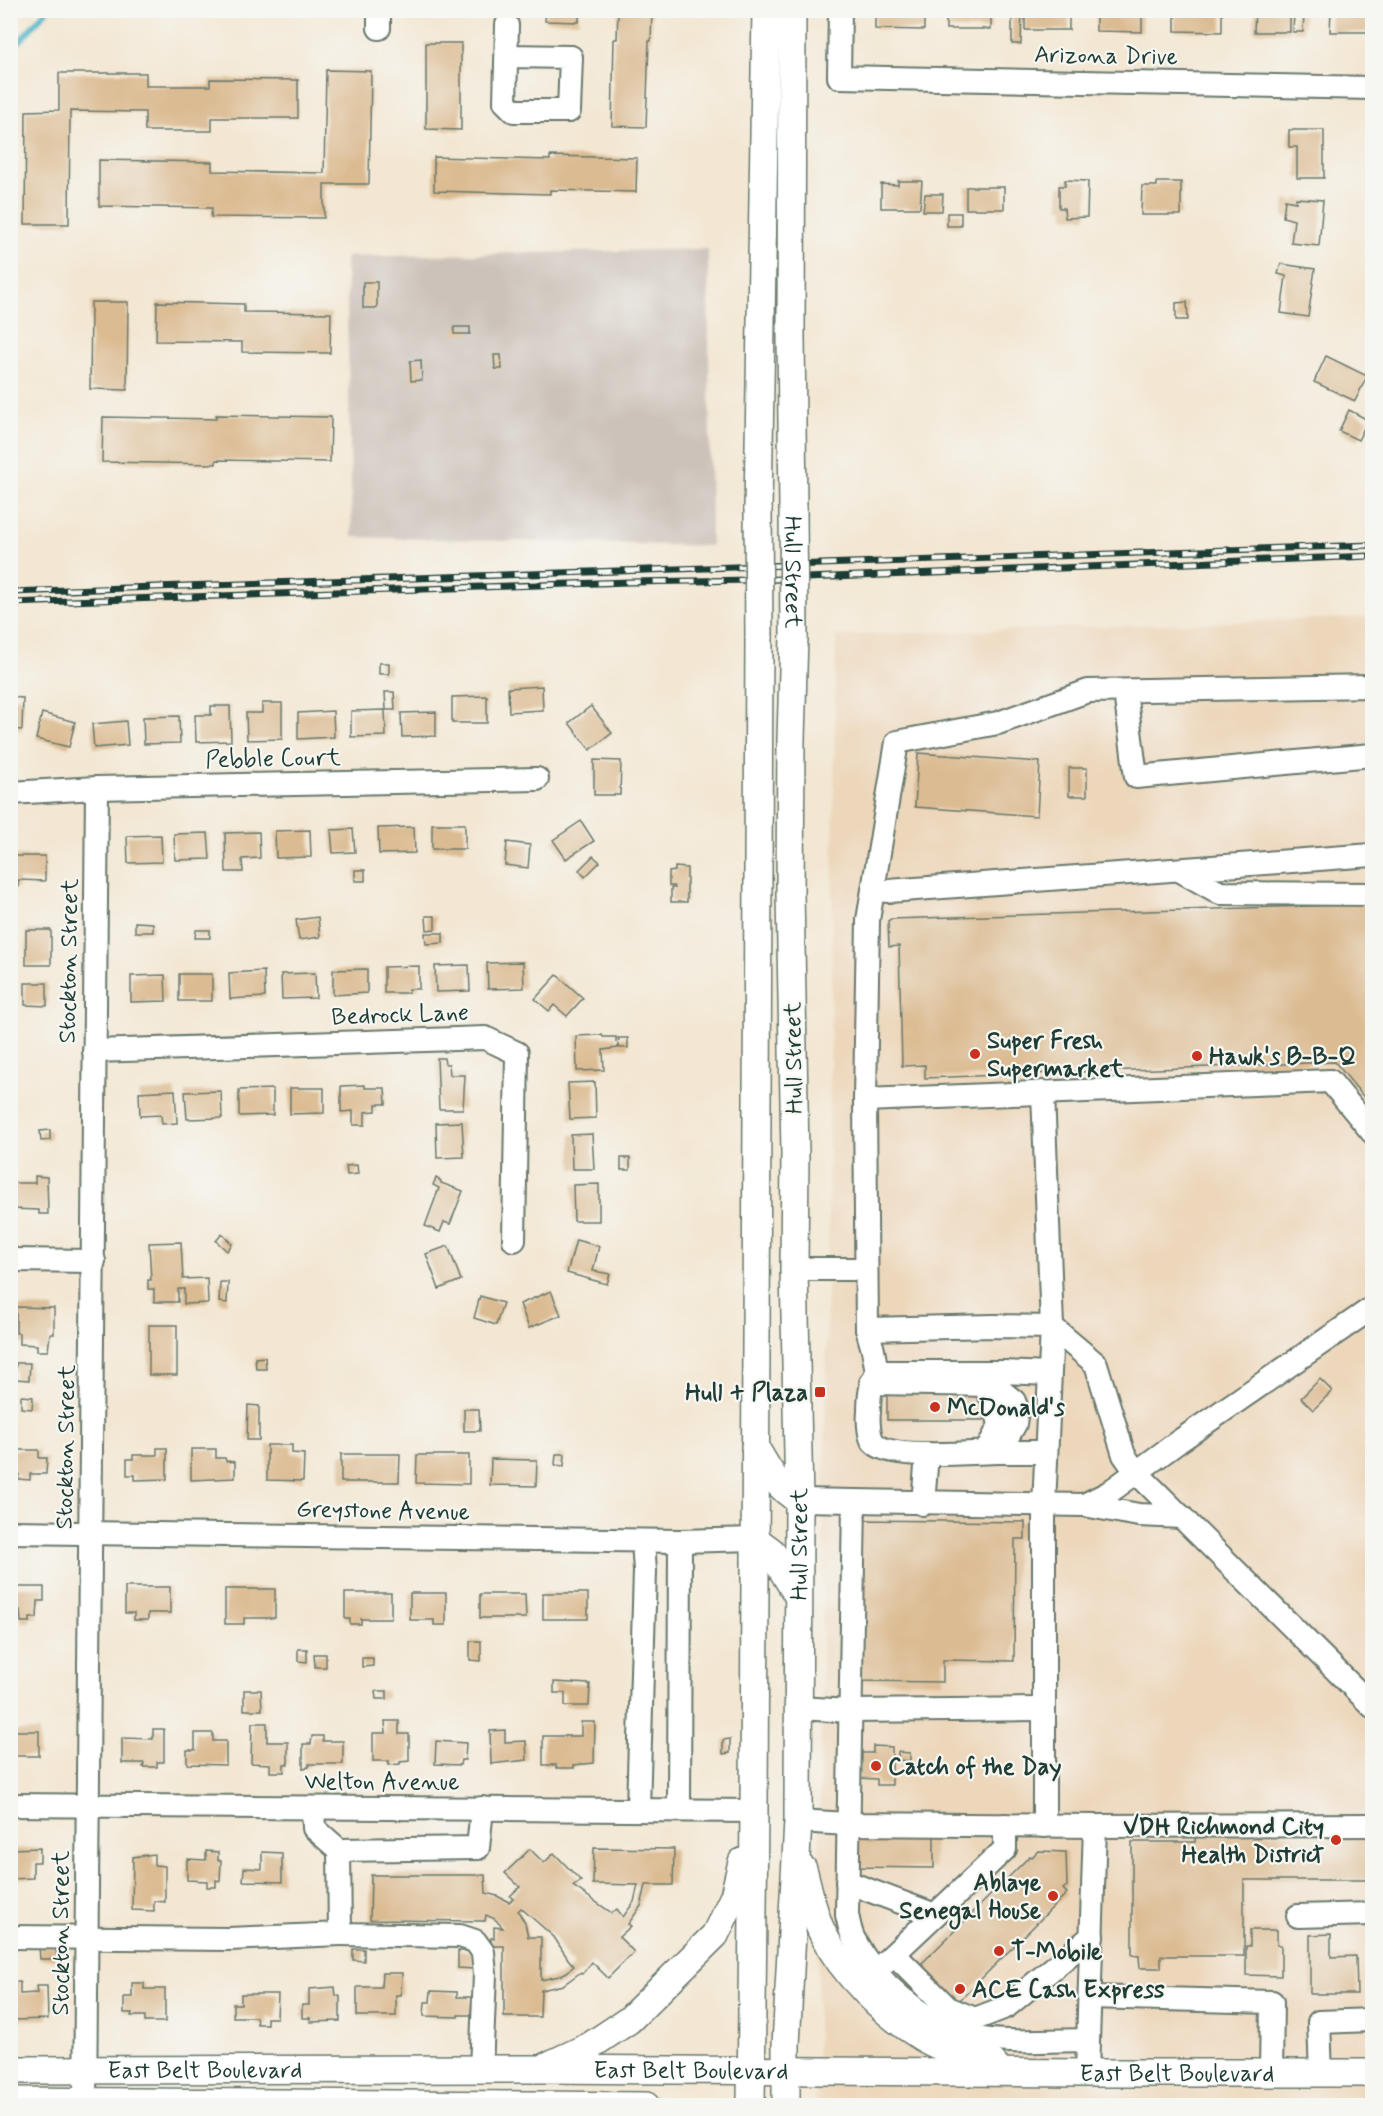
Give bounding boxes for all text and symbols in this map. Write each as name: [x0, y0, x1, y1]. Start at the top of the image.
street label: Arizona Drive: [1034, 40, 1178, 73]
street label: Hull Street: [776, 516, 808, 628]
street label: Pebble Court: [205, 743, 341, 776]
street label: Stockton Street: [53, 878, 86, 1044]
street label: Bedrock Lane: [331, 998, 469, 1033]
street label: Hull Street: [778, 1002, 811, 1114]
place label: Super Fresh Supermarket: [987, 1026, 1125, 1085]
place label: Hawk's B-B-Q: [1209, 1042, 1356, 1073]
marker: Super Fresh Supermarket: [968, 1047, 982, 1061]
marker: Hawk's B-B-Q: [1190, 1049, 1204, 1063]
street label: Stockton Street: [50, 1364, 83, 1530]
place label: Hull + Plaza: [685, 1378, 808, 1409]
marker: Hull + Plaza: [813, 1385, 827, 1399]
place label: McDonald's: [947, 1393, 1065, 1424]
marker: McDonald's: [928, 1400, 942, 1414]
street label: Hull Street: [785, 1488, 816, 1601]
street label: Greystone Avenue: [296, 1494, 470, 1529]
place label: Catch of the Day: [888, 1752, 1062, 1783]
marker: Catch of the Day: [869, 1759, 883, 1773]
street label: Welton Avenue: [305, 1767, 459, 1798]
place label: VDH Richmond City Health District: [1123, 1812, 1324, 1871]
marker: VDH Richmond City Health District: [1329, 1833, 1343, 1847]
street label: Stockton Street: [46, 1851, 77, 2015]
place label: Ablaye Senegal House: [899, 1868, 1042, 1930]
marker: Ablaye Senegal House: [1046, 1889, 1060, 1903]
place label: T-Mobile: [1011, 1937, 1103, 1968]
marker: T-Mobile: [992, 1944, 1006, 1958]
place label: ACE Cash Express: [972, 1975, 1165, 2006]
marker: ACE Cash Express: [953, 1982, 967, 1996]
street label: East Belt Boulevard: [108, 2055, 302, 2087]
street label: East Belt Boulevard: [593, 2055, 789, 2088]
street label: East Belt Boulevard: [1079, 2059, 1274, 2090]

